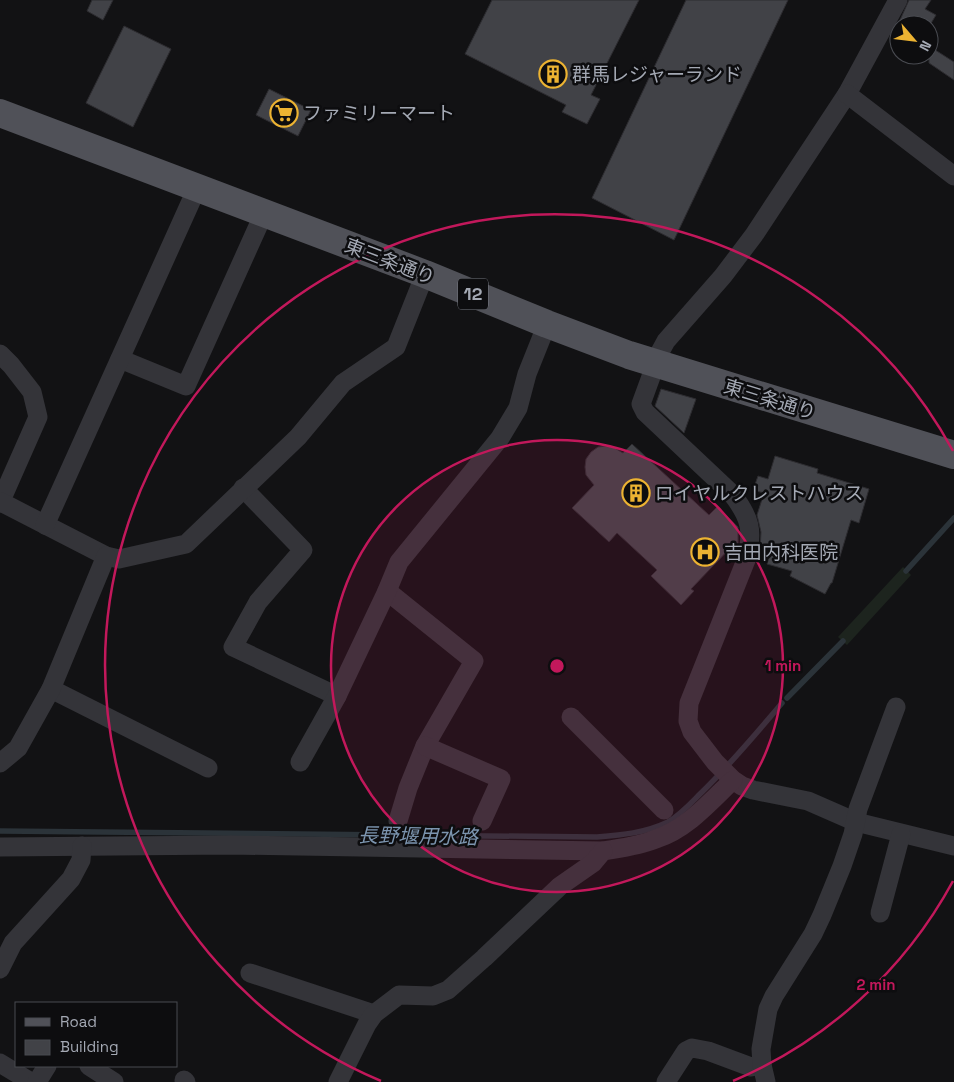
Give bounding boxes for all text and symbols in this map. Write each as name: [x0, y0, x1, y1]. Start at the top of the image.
north arrow: [889, 15, 939, 65]
text: N: [915, 38, 936, 54]
building icon: 群馬レジャーランド: [538, 59, 568, 89]
place label: 群馬レジャーランド: [572, 62, 742, 87]
supermarket icon: ファミリーマート: [269, 98, 299, 128]
place label: ファミリーマート: [303, 101, 455, 126]
street label: 東三条通り: [341, 233, 439, 290]
road number: 12: [458, 278, 488, 310]
street label: 東三条通り: [721, 374, 819, 425]
building icon: ロイヤルクレストハウス: [621, 478, 651, 508]
place label: ロイヤルクレストハウス: [655, 481, 863, 506]
hospital icon: 吉田内科医院: [690, 537, 720, 567]
place label: 吉田内科医院: [724, 540, 838, 565]
text: 1 min: [765, 656, 801, 675]
centre of rings: [548, 657, 566, 675]
water label: 長野堰用水路: [358, 822, 480, 850]
text: 2 min: [857, 975, 895, 994]
legend: [15, 1002, 178, 1067]
text: Road: [60, 1012, 97, 1031]
text: Building: [60, 1037, 119, 1056]

